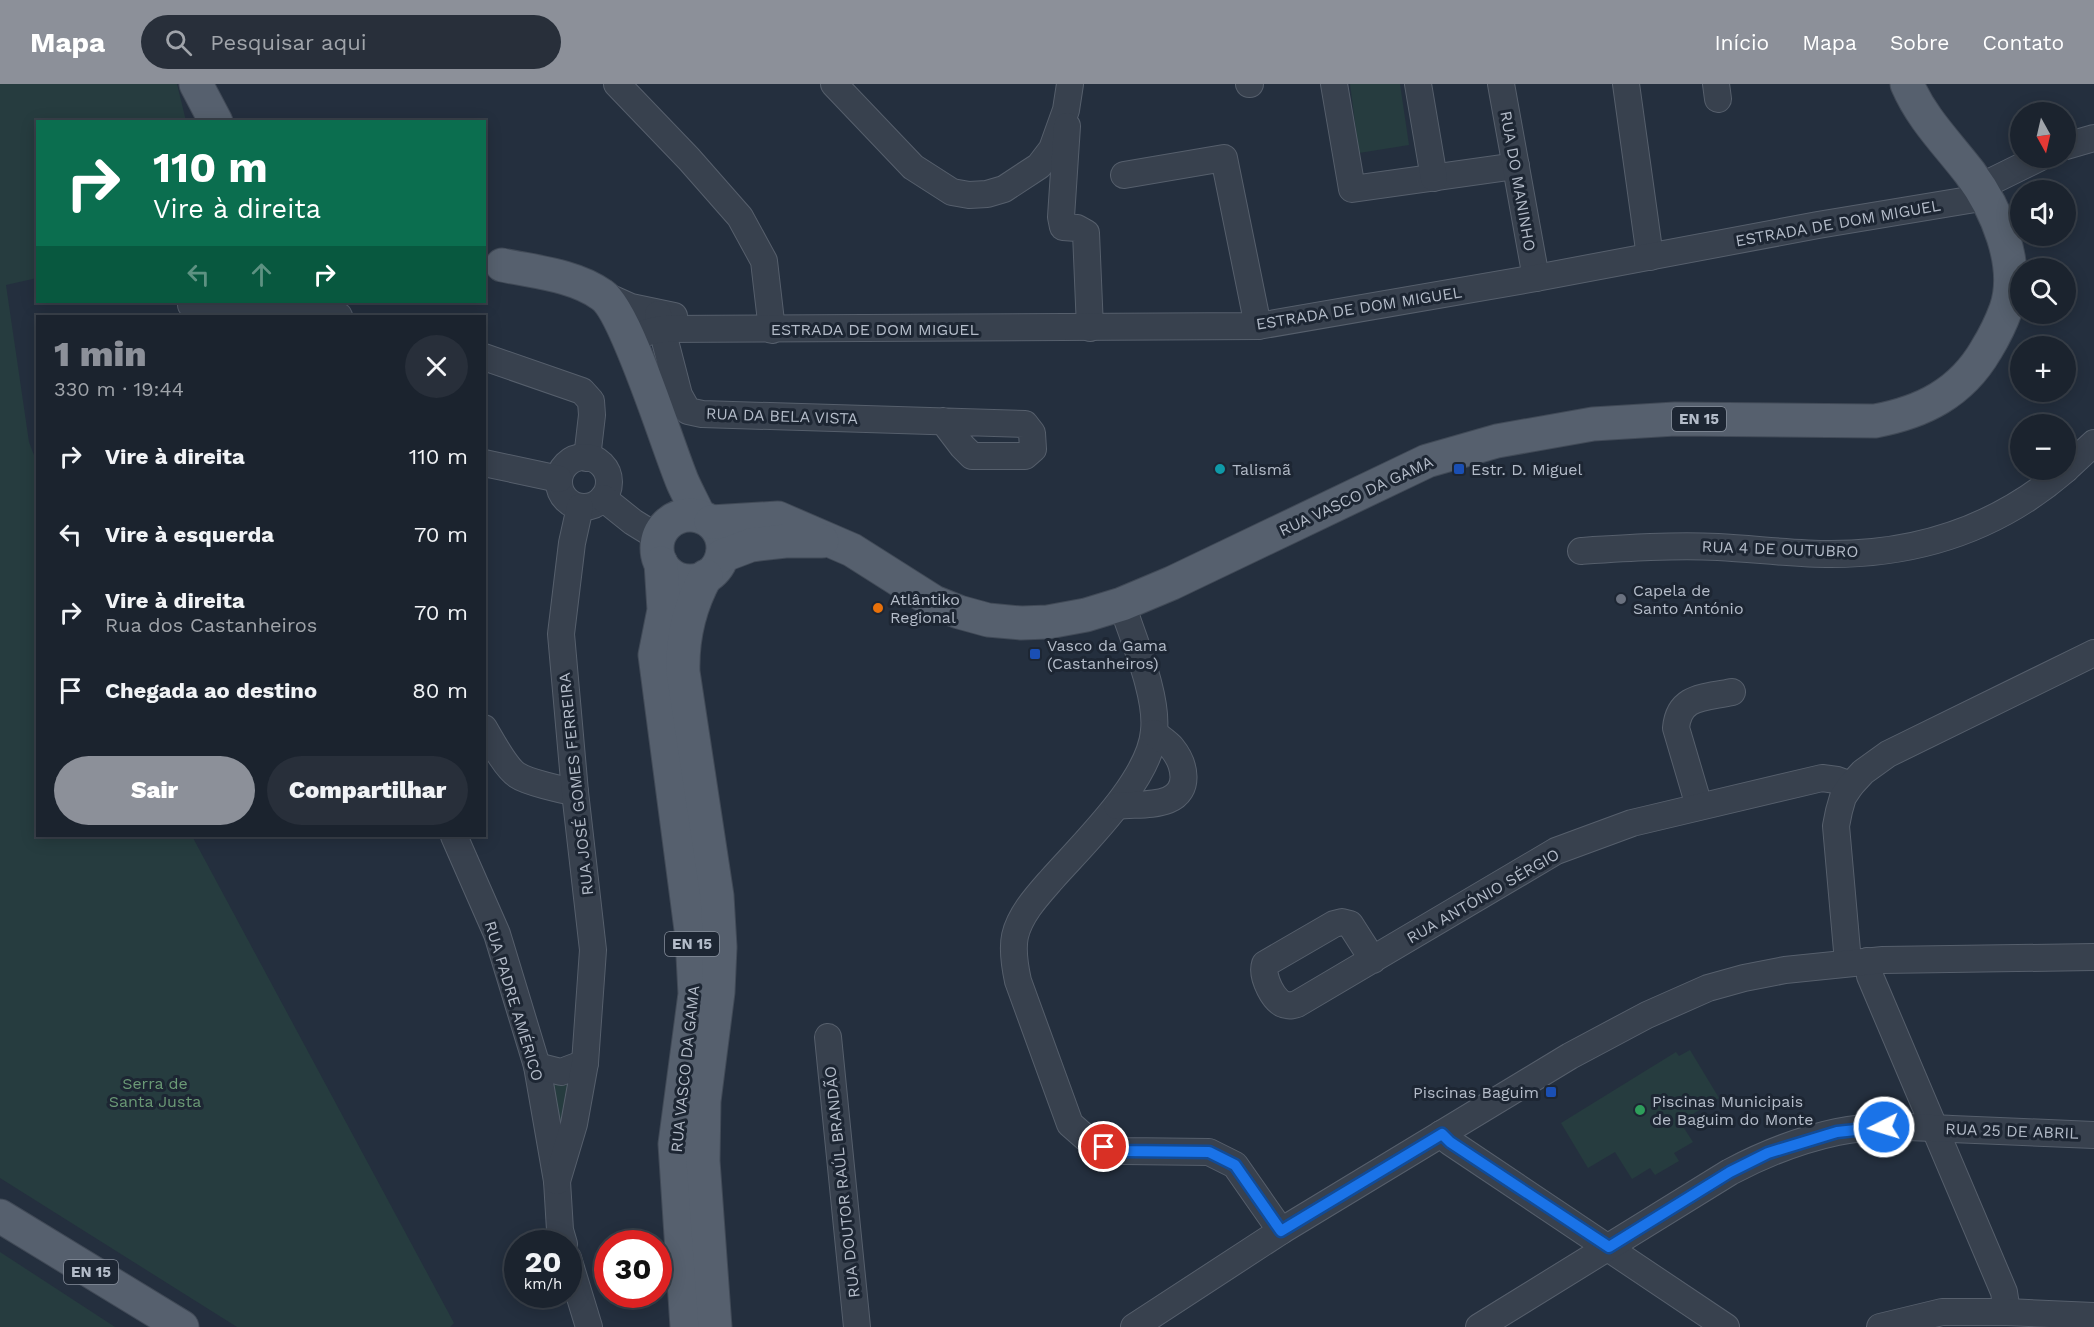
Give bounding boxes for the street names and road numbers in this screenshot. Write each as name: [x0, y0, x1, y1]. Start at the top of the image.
street label: RUA DO MANINHO: [1496, 109, 1540, 253]
street label: ESTRADA DE DOM MIGUEL: [1734, 195, 1943, 250]
street label: ESTRADA DE DOM MIGUEL: [1255, 282, 1464, 334]
street label: ESTRADA DE DOM MIGUEL: [771, 320, 980, 339]
street label: RUA DA BELA VISTA: [706, 404, 859, 428]
road number: EN 15: [1672, 407, 1726, 431]
street label: RUA VASCO DA GAMA: [1276, 452, 1436, 540]
street label: RUA 4 DE OUTUBRO: [1701, 537, 1859, 561]
street label: RUA JOSÉ GOMES FERREIRA: [555, 671, 597, 896]
street label: RUA ANTÓNIO SÉRGIO: [1403, 844, 1563, 948]
street label: RUA PADRE AMÉRICO: [481, 919, 547, 1083]
road number: EN 15: [665, 932, 719, 956]
street label: RUA VASCO DA GAMA: [667, 984, 703, 1153]
street label: RUA DOUTOR RAÚL BRANDÃO: [820, 1065, 864, 1299]
street label: RUA 25 DE ABRIL: [1945, 1119, 2080, 1143]
road number: EN 15: [64, 1260, 118, 1284]

